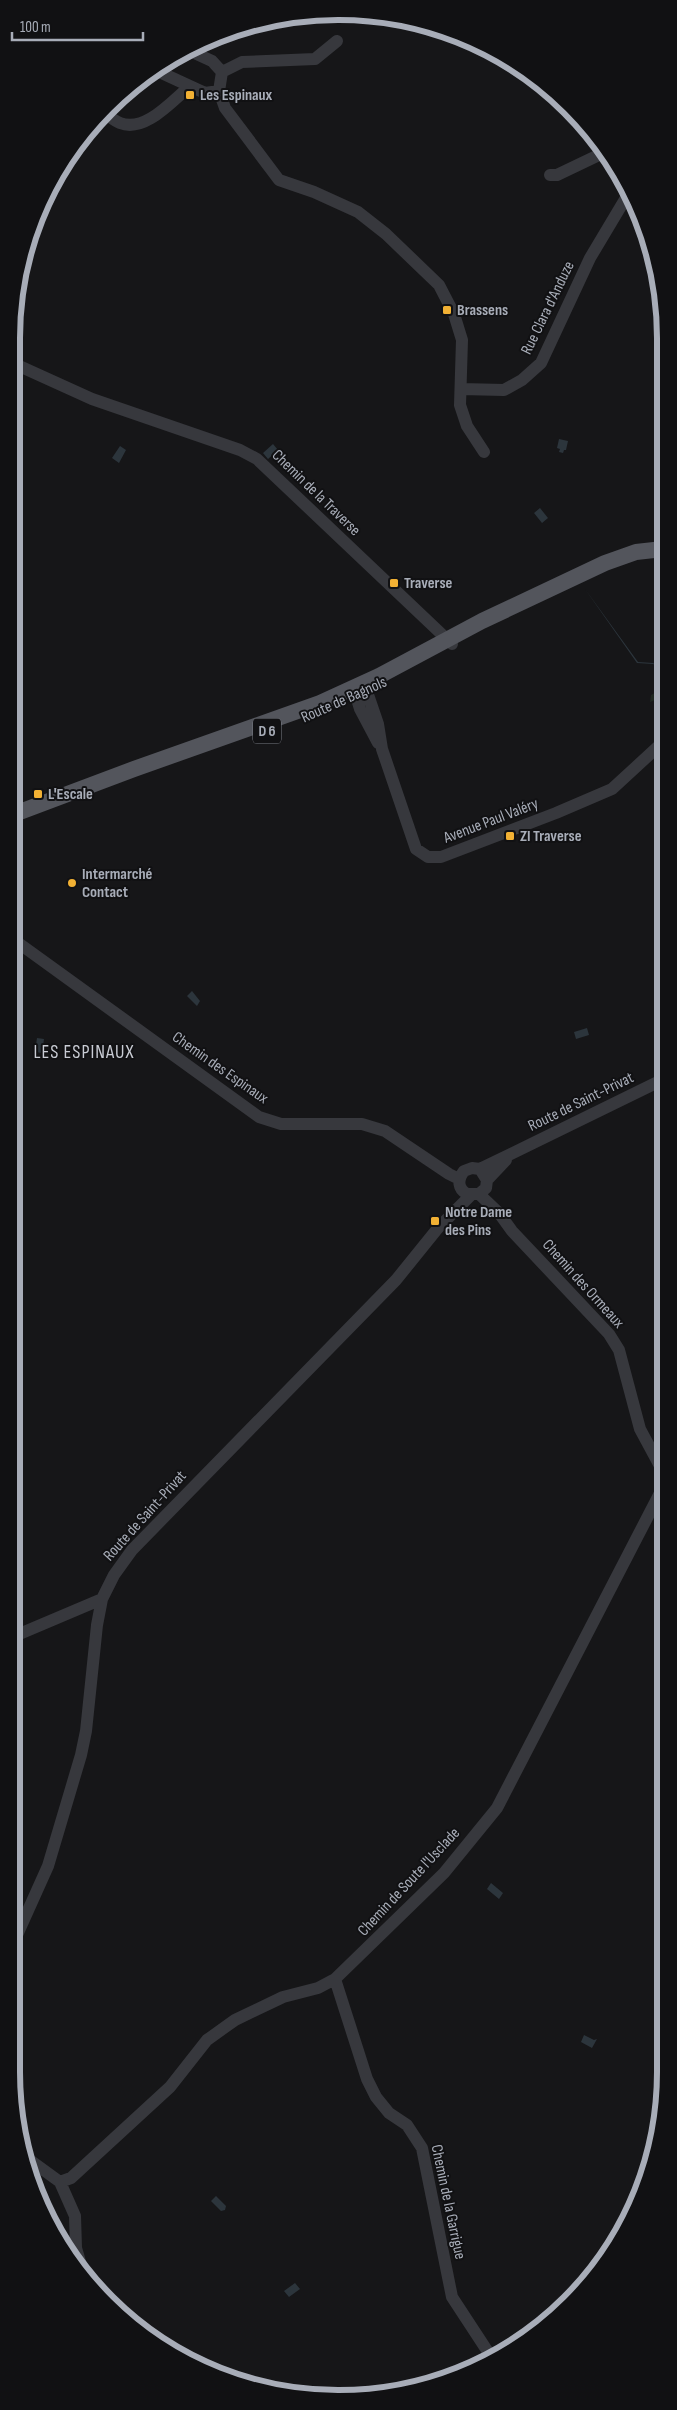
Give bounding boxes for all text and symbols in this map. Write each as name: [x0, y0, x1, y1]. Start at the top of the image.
scale bar: [12, 10, 144, 42]
text: 100 m: [20, 18, 51, 37]
place label: Les Espinaux: [200, 86, 273, 105]
marker: Les Espinaux: [184, 89, 196, 101]
street label: Rue Clara d'Anduze: [517, 258, 579, 358]
place label: Brassens: [457, 301, 508, 320]
marker: Brassens: [441, 304, 453, 316]
street label: Chemin de la Traverse: [268, 446, 364, 540]
place label: Traverse: [404, 574, 453, 593]
marker: Traverse: [388, 577, 400, 589]
street label: Route de Bagnols: [298, 673, 390, 727]
road number: D 6: [253, 718, 281, 744]
place label: L'Escale: [48, 785, 93, 804]
marker: L'Escale: [32, 788, 44, 800]
street label: Avenue Paul Valéry: [440, 794, 541, 848]
place label: ZI Traverse: [520, 827, 582, 846]
marker: ZI Traverse: [504, 830, 516, 842]
place label: Intermarché Contact: [82, 865, 153, 902]
marker: Intermarché Contact: [66, 877, 78, 889]
street label: Chemin des Espinaux: [168, 1028, 272, 1108]
district label: LES ESPINAUX: [34, 1041, 134, 1064]
street label: Route de Saint-Privat: [525, 1068, 637, 1136]
place label: Notre Dame des Pins: [445, 1203, 512, 1240]
marker: Notre Dame des Pins: [429, 1215, 441, 1227]
street label: Chemin des Ormeaux: [538, 1236, 628, 1332]
street label: Route de Saint-Privat: [99, 1467, 191, 1565]
street label: Chemin de Soute l'Usclade: [354, 1824, 464, 1940]
street label: Chemin de la Garrigue: [427, 2143, 469, 2261]

